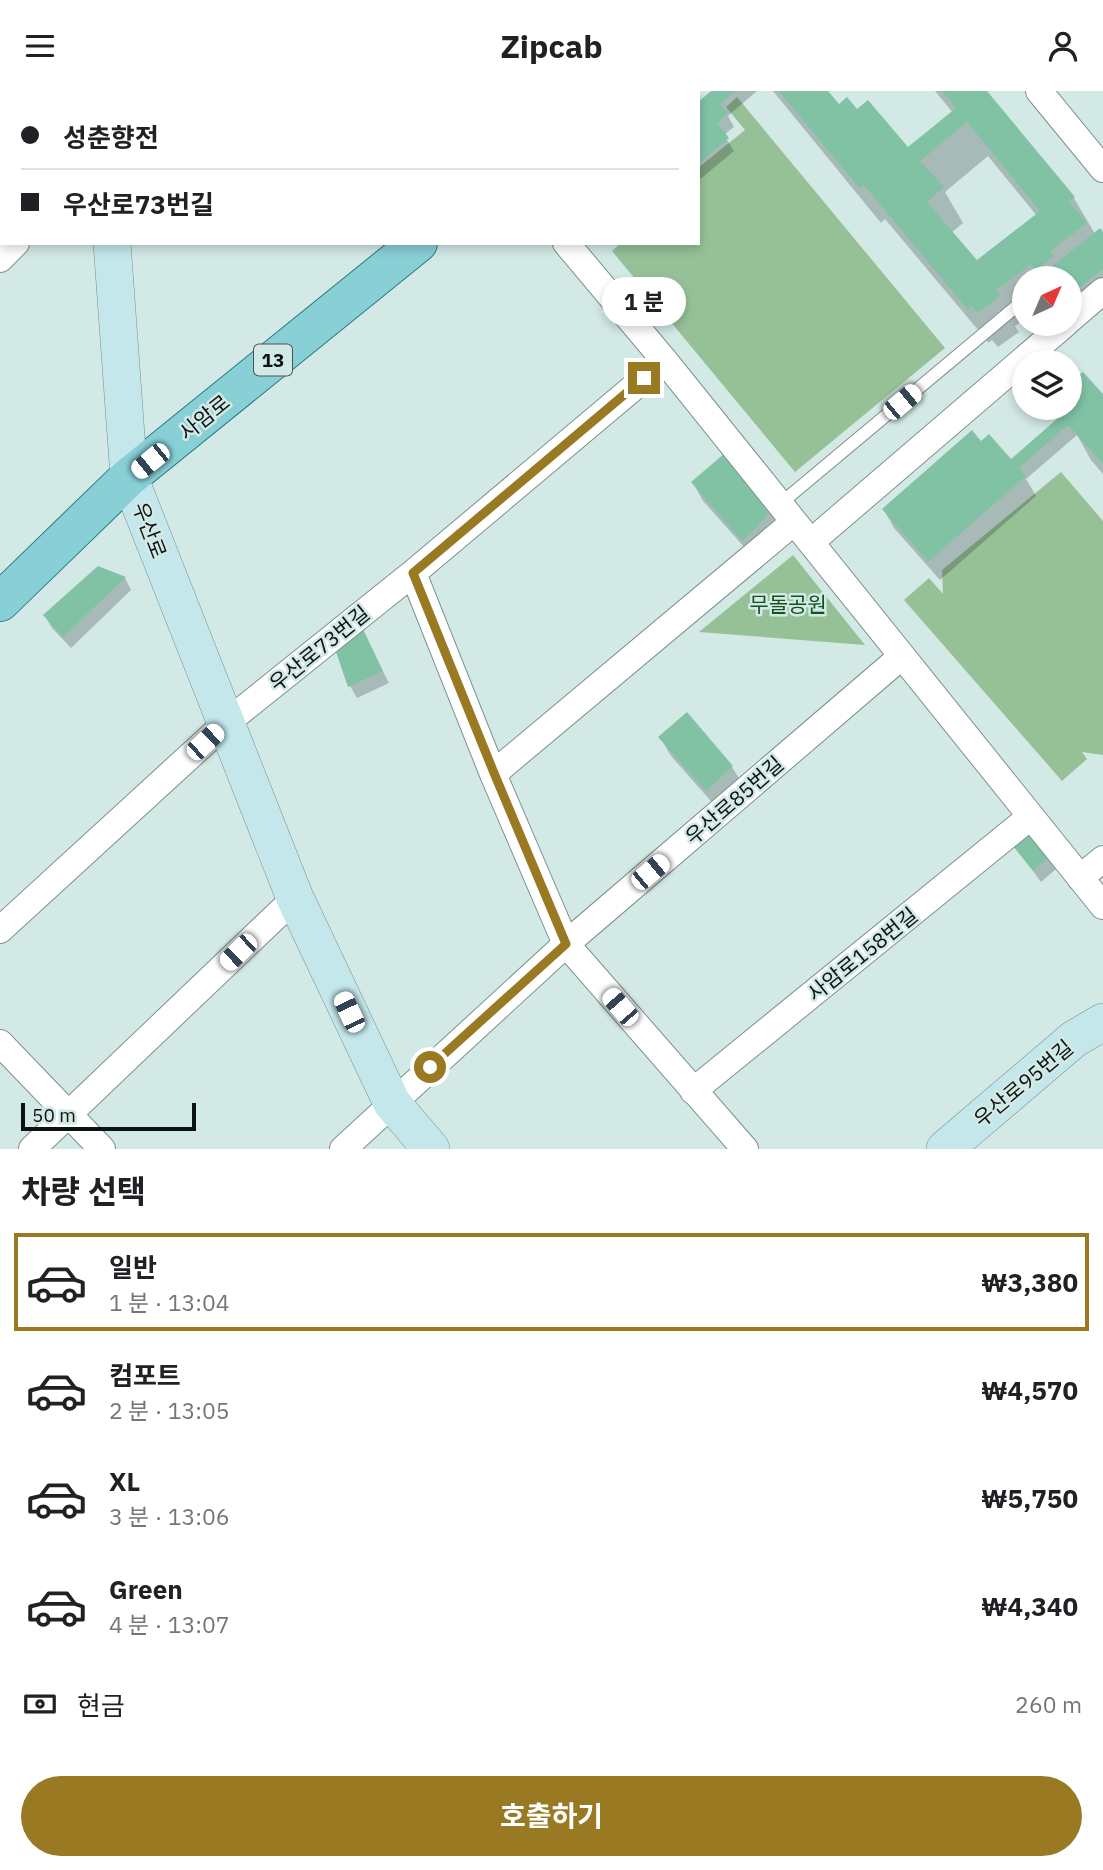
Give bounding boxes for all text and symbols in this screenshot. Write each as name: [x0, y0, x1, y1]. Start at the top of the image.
text: Zipcab: [500, 25, 603, 67]
icon: menu: [21, 27, 59, 65]
icon: person: [1044, 27, 1082, 65]
text: 성춘향전: [63, 120, 159, 154]
text: 우산로73번길: [63, 187, 214, 221]
north arrow: [1012, 266, 1082, 336]
map controls: [1012, 266, 1082, 420]
callout: 1 분: [602, 277, 686, 325]
text: 1 분: [624, 286, 664, 316]
road number: 13: [254, 345, 292, 375]
button: layers: [1012, 350, 1082, 420]
route end: [628, 362, 660, 394]
car: [880, 380, 925, 424]
street label: 사암로: [173, 388, 235, 446]
car: [128, 440, 173, 482]
street label: 우산로: [127, 498, 173, 562]
park label: 무돌공원: [749, 590, 827, 618]
street label: 우산로73번길: [263, 599, 375, 697]
car: [183, 720, 228, 764]
street label: 우산로85번길: [679, 749, 789, 851]
car: [628, 850, 673, 894]
street label: 사암로158번길: [801, 901, 923, 1007]
car: [216, 930, 261, 974]
car: [599, 984, 642, 1030]
car: [331, 989, 368, 1035]
street label: 우산로95번길: [967, 1033, 1079, 1133]
route start: [414, 1051, 446, 1083]
scale bar: [21, 1100, 196, 1132]
text: 50 m: [32, 1103, 76, 1127]
text: 차량 선택: [21, 1170, 146, 1212]
text: 일반: [109, 1250, 157, 1284]
icon: car: [25, 1251, 88, 1314]
text: ₩3,380: [981, 1265, 1078, 1299]
text: 1 분 · 13:04: [109, 1287, 230, 1317]
text: 컴포트: [109, 1358, 181, 1392]
icon: car: [25, 1359, 88, 1422]
text: ₩4,570: [981, 1373, 1078, 1407]
text: 2 분 · 13:05: [109, 1395, 230, 1425]
text: XL: [109, 1464, 140, 1498]
icon: car: [25, 1467, 88, 1530]
text: ₩5,750: [981, 1481, 1078, 1515]
text: 3 분 · 13:06: [109, 1501, 230, 1531]
text: Green: [109, 1572, 183, 1606]
icon: car: [25, 1575, 88, 1638]
text: ₩4,340: [981, 1589, 1078, 1623]
text: 4 분 · 13:07: [109, 1609, 230, 1639]
icon: cash: [21, 1685, 59, 1723]
text: 현금: [77, 1688, 125, 1722]
text: 260 m: [1015, 1689, 1082, 1719]
button: 호출하기: [21, 1776, 1082, 1856]

